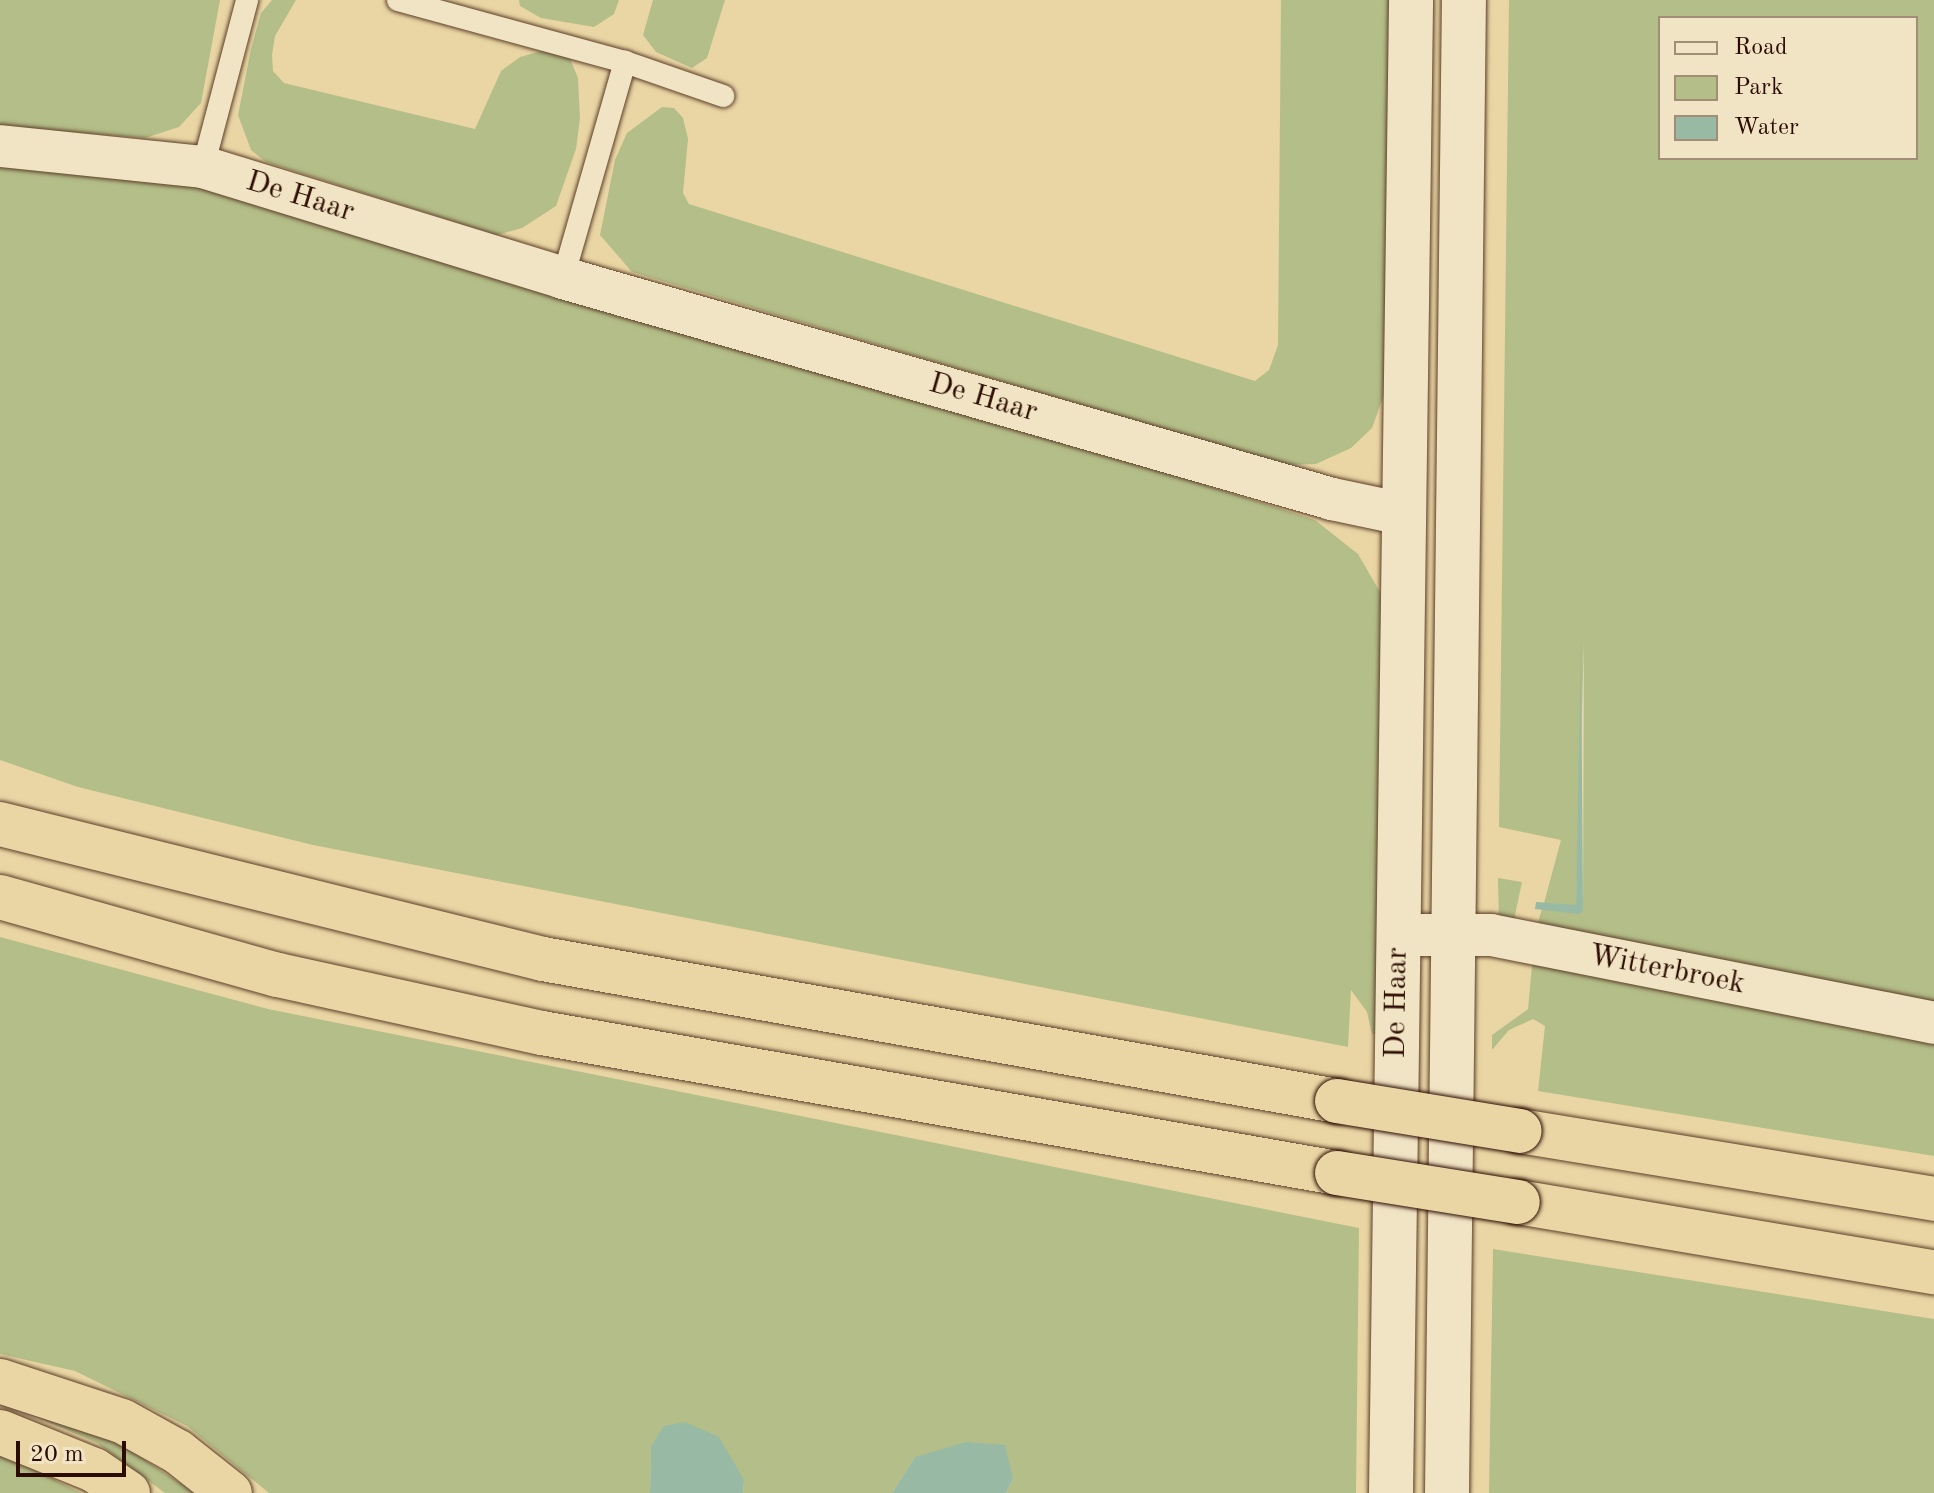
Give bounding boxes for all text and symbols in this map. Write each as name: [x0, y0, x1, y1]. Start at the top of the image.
legend: [1658, 16, 1918, 160]
text: Road: [1734, 36, 1787, 60]
text: Park: [1734, 76, 1783, 100]
text: Water: [1734, 116, 1799, 140]
street label: De Haar: [242, 164, 358, 230]
street label: De Haar: [925, 365, 1041, 431]
street label: Witterbroek: [1586, 937, 1748, 1003]
street label: De Haar: [1378, 947, 1416, 1059]
scale bar: [20, 1425, 130, 1475]
text: 20 m: [30, 1443, 84, 1467]

